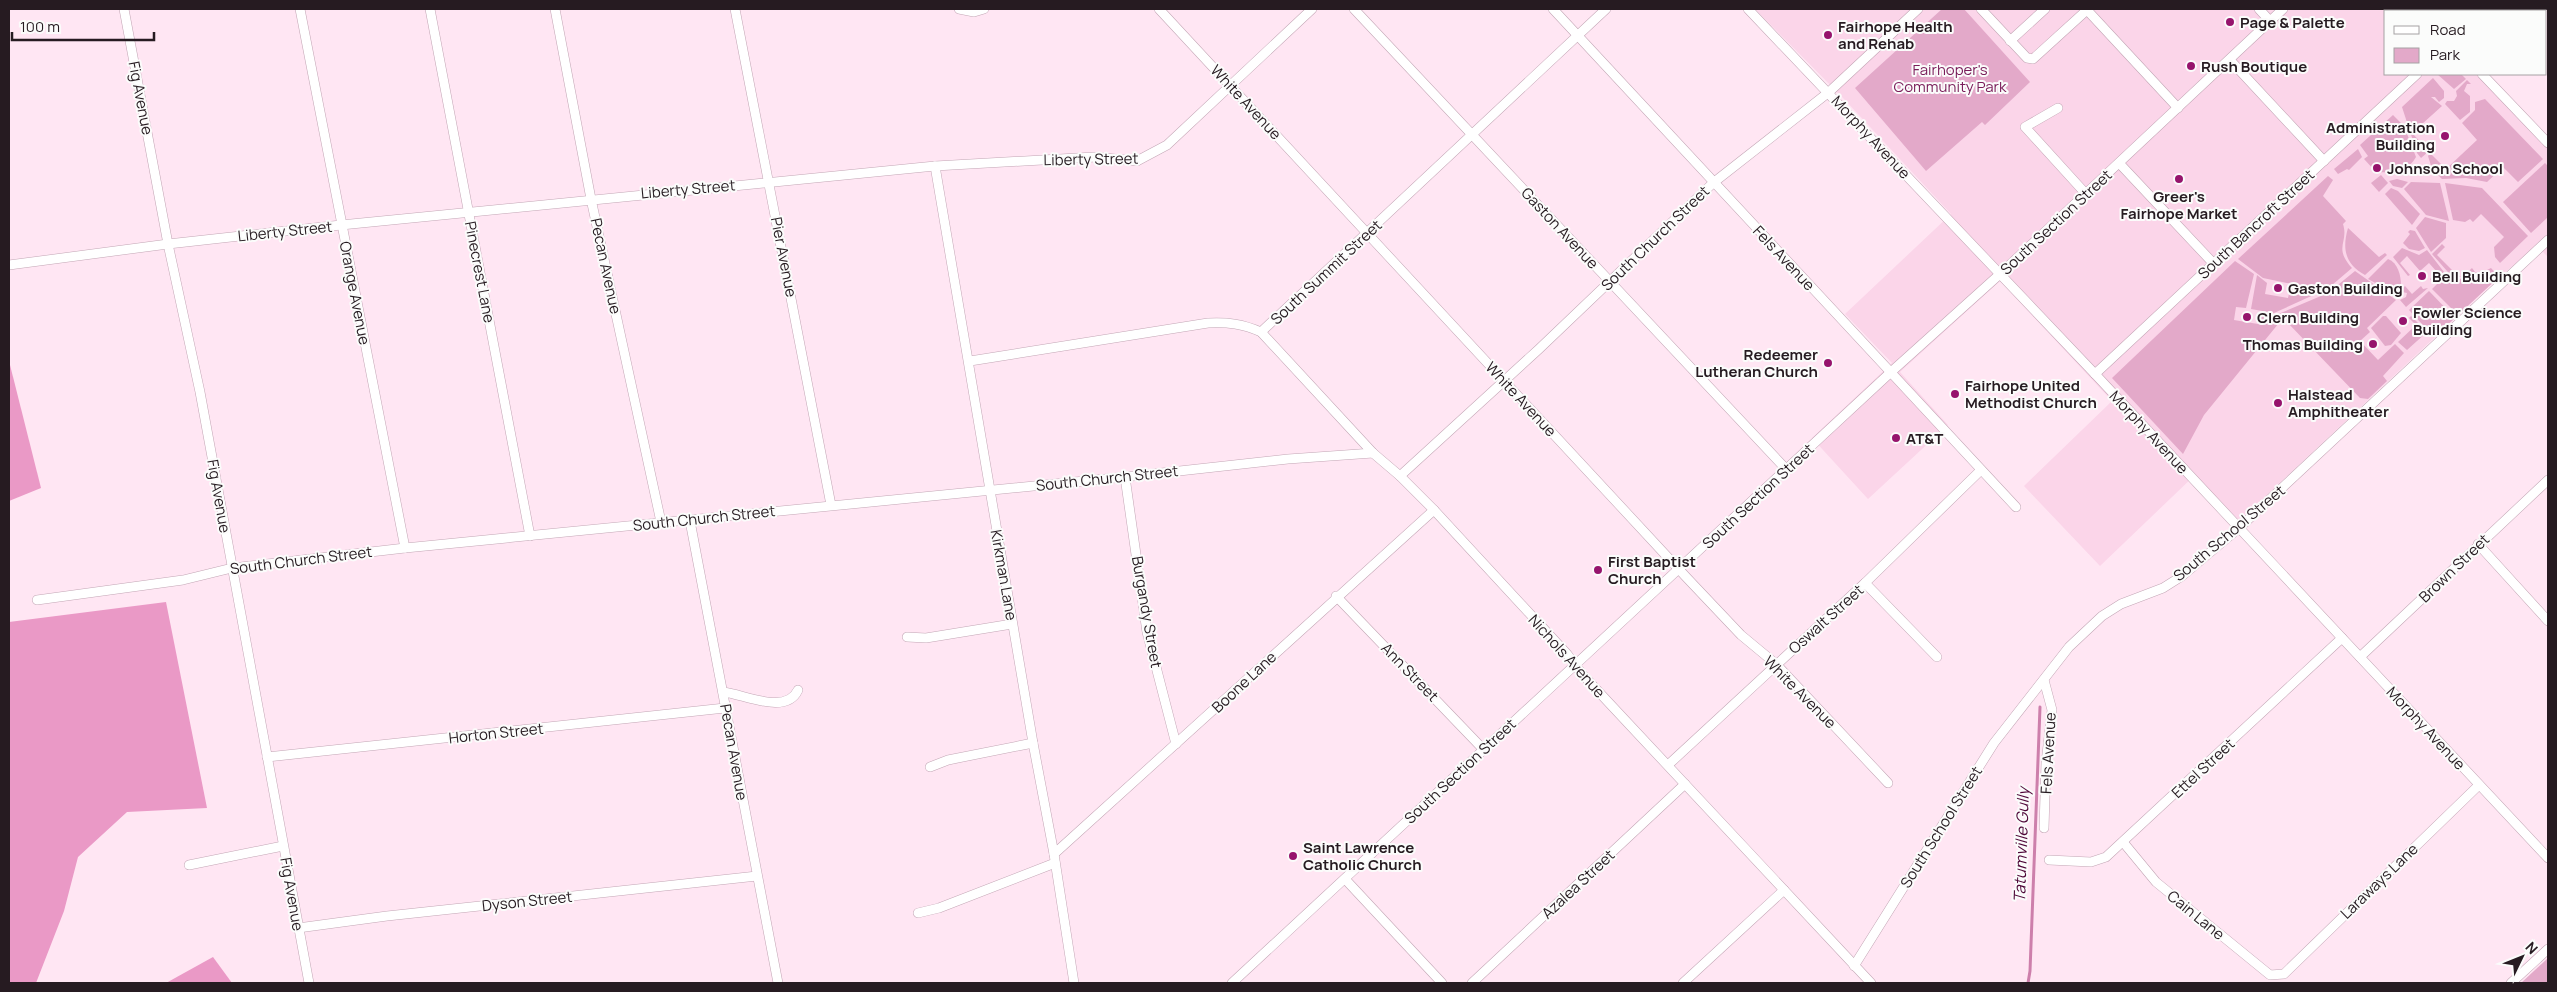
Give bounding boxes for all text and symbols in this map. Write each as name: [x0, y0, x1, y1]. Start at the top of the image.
scale bar: [12, 10, 155, 42]
legend: [2384, 10, 2547, 75]
place label: Page & Palette: [2240, 12, 2345, 33]
text: 100 m: [20, 16, 60, 37]
place label: Fairhope Health and Rehab: [1838, 16, 1953, 54]
marker: Page & Palette: [2224, 16, 2236, 28]
text: Road: [2430, 19, 2466, 40]
marker: Fairhope Health and Rehab: [1822, 29, 1834, 41]
text: Park: [2430, 44, 2460, 65]
place label: Rush Boutique: [2201, 56, 2307, 77]
park label: Fairhoper's Community Park: [1894, 59, 2007, 97]
street label: Fig Avenue: [124, 60, 158, 137]
street label: White Avenue: [1206, 60, 1286, 144]
marker: Rush Boutique: [2185, 60, 2197, 72]
street label: Morphy Avenue: [1827, 91, 1915, 183]
place label: Administration Building: [2326, 117, 2435, 155]
marker: Administration Building: [2439, 130, 2451, 142]
street label: Liberty Street: [1043, 148, 1139, 170]
place label: Johnson School: [2387, 158, 2503, 179]
marker: Johnson School: [2371, 162, 2383, 174]
street label: South Bancroft Street: [2193, 164, 2319, 284]
street label: South Section Street: [1996, 165, 2116, 279]
marker: Greer's Fairhope Market: [2173, 173, 2185, 185]
street label: Liberty Street: [640, 174, 736, 204]
street label: South Church Street: [1596, 181, 1714, 295]
street label: Gaston Avenue: [1517, 183, 1604, 274]
place label: Greer's Fairhope Market: [2120, 186, 2238, 224]
street label: Pier Avenue: [766, 215, 802, 299]
street label: South Summit Street: [1266, 215, 1386, 329]
street label: Liberty Street: [237, 216, 333, 246]
street label: Pecan Avenue: [586, 216, 626, 316]
street label: Pinecrest Lane: [460, 219, 500, 325]
street label: Fels Avenue: [1748, 221, 1820, 295]
street label: Orange Avenue: [335, 239, 375, 347]
place label: Bell Building: [2432, 266, 2521, 287]
marker: Bell Building: [2416, 270, 2428, 282]
place label: Gaston Building: [2288, 278, 2403, 299]
marker: Gaston Building: [2272, 282, 2284, 294]
place label: Fowler Science Building: [2413, 302, 2522, 340]
place label: Clern Building: [2257, 307, 2359, 328]
marker: Clern Building: [2241, 311, 2253, 323]
marker: Fowler Science Building: [2397, 315, 2409, 327]
place label: Thomas Building: [2243, 334, 2363, 355]
marker: Thomas Building: [2367, 338, 2379, 350]
place label: Redeemer Lutheran Church: [1695, 344, 1818, 382]
street label: White Avenue: [1481, 357, 1561, 441]
marker: Redeemer Lutheran Church: [1822, 357, 1834, 369]
place label: Fairhope United Methodist Church: [1965, 375, 2097, 413]
place label: Halstead Amphitheater: [2288, 384, 2389, 422]
street label: Morphy Avenue: [2105, 386, 2193, 478]
marker: Fairhope United Methodist Church: [1949, 388, 1961, 400]
marker: Halstead Amphitheater: [2272, 397, 2284, 409]
place label: AT&T: [1906, 428, 1943, 449]
marker: AT&T: [1890, 432, 1902, 444]
street label: South Section Street: [1698, 439, 1818, 553]
street label: Fig Avenue: [202, 458, 236, 535]
street label: South Church Street: [1035, 460, 1179, 496]
street label: South School Street: [2169, 480, 2289, 586]
street label: South Church Street: [632, 500, 776, 536]
street label: Kirkman Lane: [986, 528, 1022, 622]
street label: Brown Street: [2414, 529, 2494, 607]
street label: South Church Street: [229, 541, 373, 579]
place label: First Baptist Church: [1608, 551, 1696, 589]
street label: Burgandy Street: [1127, 554, 1167, 670]
marker: First Baptist Church: [1592, 564, 1604, 576]
street label: Oswalt Street: [1784, 580, 1868, 658]
street label: Nichols Avenue: [1524, 610, 1610, 702]
street label: Ann Street: [1377, 638, 1443, 706]
street label: Boone Lane: [1207, 646, 1281, 717]
street label: White Avenue: [1759, 651, 1841, 733]
street label: Morphy Avenue: [2382, 682, 2470, 774]
street label: Pecan Avenue: [715, 702, 753, 802]
street label: Fels Avenue: [2035, 711, 2061, 794]
street label: South Section Street: [1400, 714, 1520, 828]
street label: Horton Street: [448, 718, 544, 748]
street label: Ettel Street: [2167, 733, 2239, 803]
street label: South School Street: [1895, 762, 1987, 892]
water label: Tatumville Gully: [2008, 784, 2034, 903]
place label: Saint Lawrence Catholic Church: [1303, 837, 1422, 875]
street label: Laraways Lane: [2336, 838, 2423, 923]
street label: Azalea Street: [1537, 845, 1619, 923]
marker: Saint Lawrence Catholic Church: [1287, 850, 1299, 862]
street label: Fig Avenue: [275, 856, 309, 933]
street label: Cain Lane: [2163, 885, 2229, 945]
street label: Dyson Street: [481, 886, 573, 916]
north arrow: [2497, 932, 2547, 982]
text: N: [2521, 938, 2542, 958]

